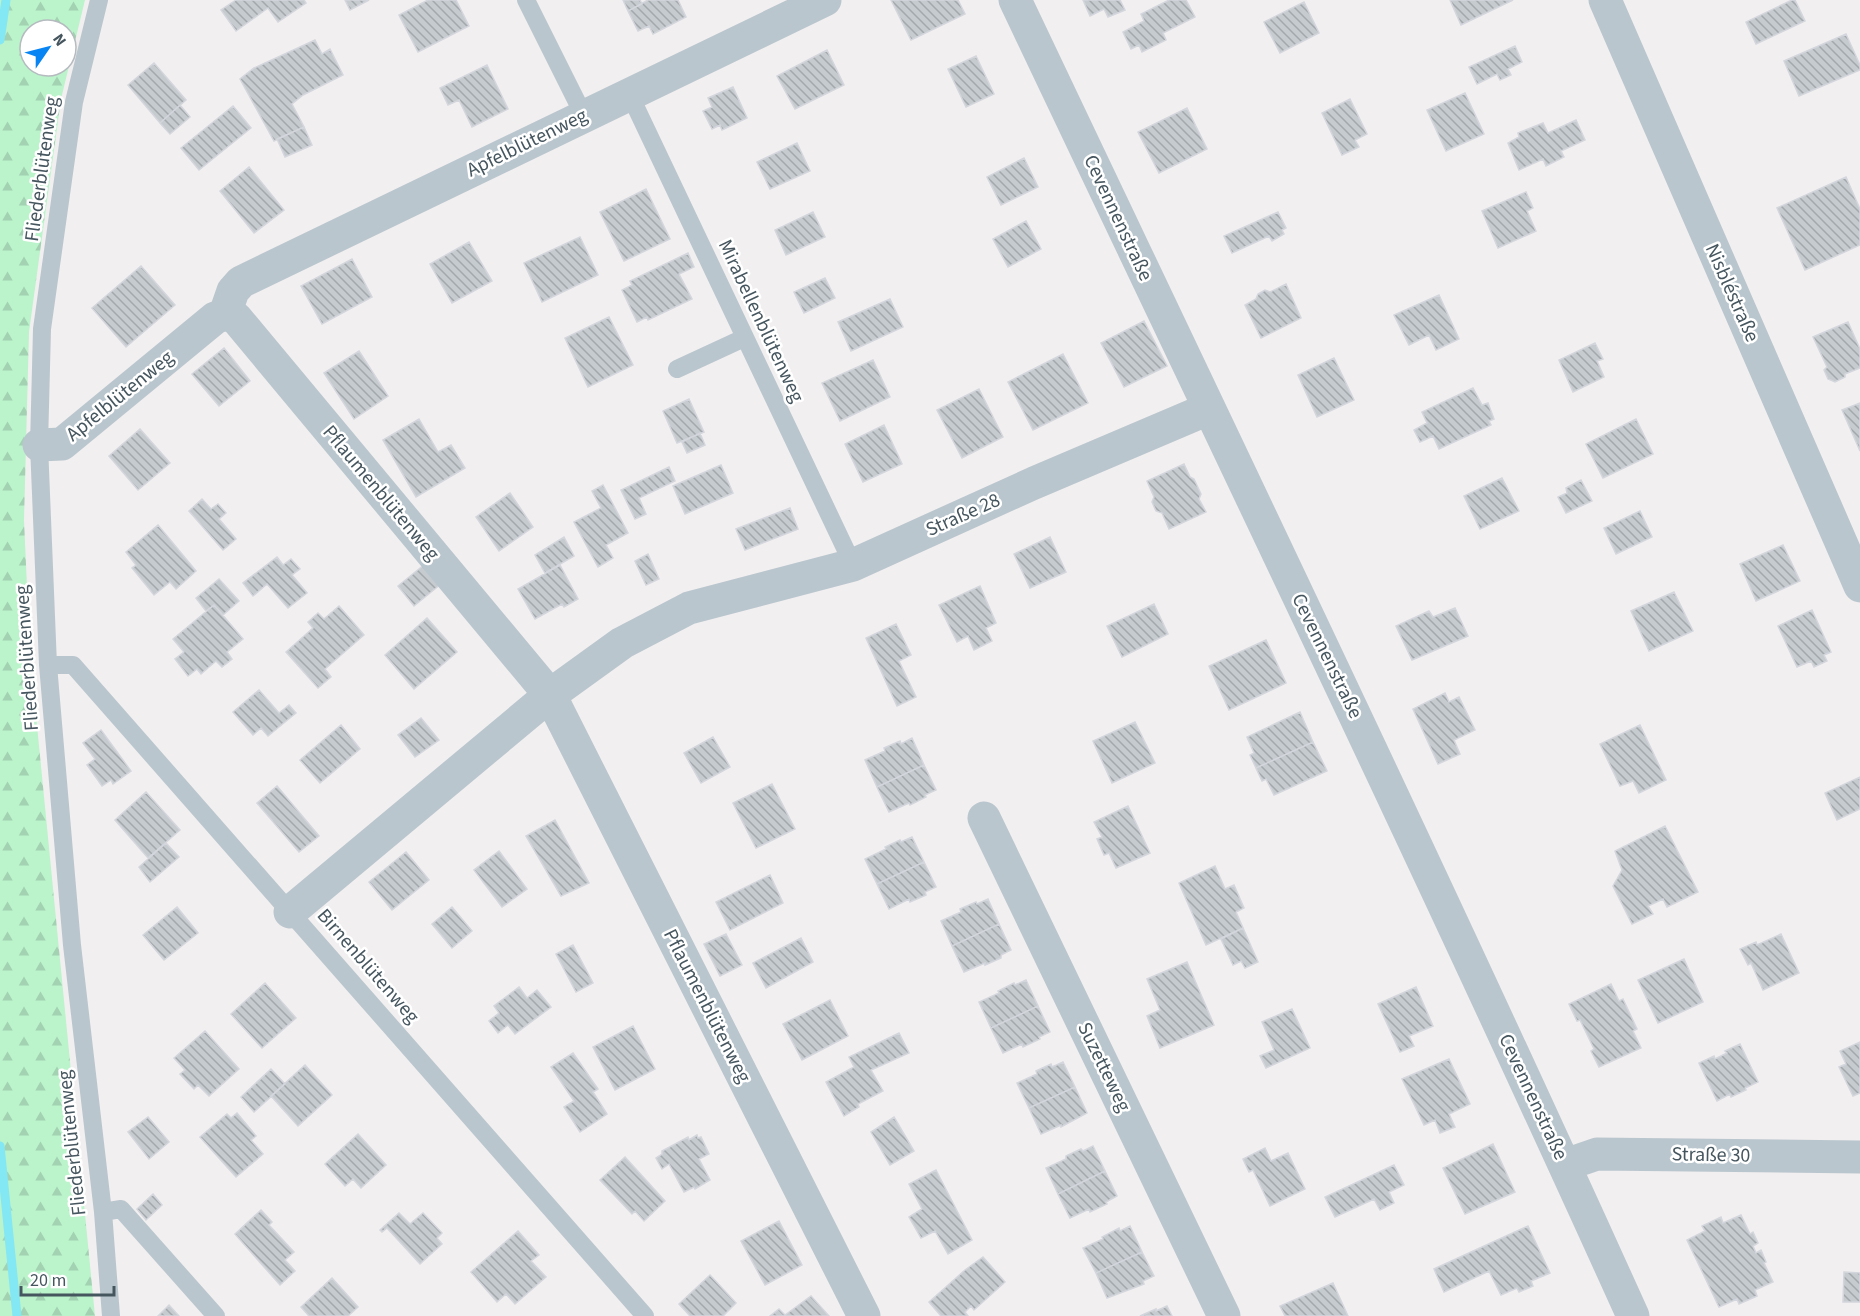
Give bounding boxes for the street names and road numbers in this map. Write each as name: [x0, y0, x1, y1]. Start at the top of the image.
street label: Fliederblütenweg: [18, 95, 66, 243]
street label: Apfelblütenweg: [462, 102, 592, 184]
street label: Cevennenstraße: [1077, 150, 1159, 286]
street label: Mirabellenblütenweg: [711, 235, 811, 407]
street label: Nisbléstraße: [1698, 239, 1766, 347]
street label: Apfelblütenweg: [60, 344, 180, 448]
street label: Pflaumenblütenweg: [316, 419, 446, 567]
street label: Straße 28: [921, 486, 1005, 544]
street label: Fliederblütenweg: [8, 584, 46, 732]
street label: Cevennenstraße: [1285, 589, 1369, 723]
street label: Birnenblütenweg: [310, 903, 426, 1029]
street label: Pflaumenblütenweg: [656, 924, 758, 1088]
street label: Suzetteweg: [1070, 1017, 1138, 1117]
street label: Cevennenstraße: [1492, 1029, 1574, 1165]
street label: Fliederblütenweg: [50, 1069, 94, 1217]
street label: Straße 30: [1671, 1140, 1751, 1170]

